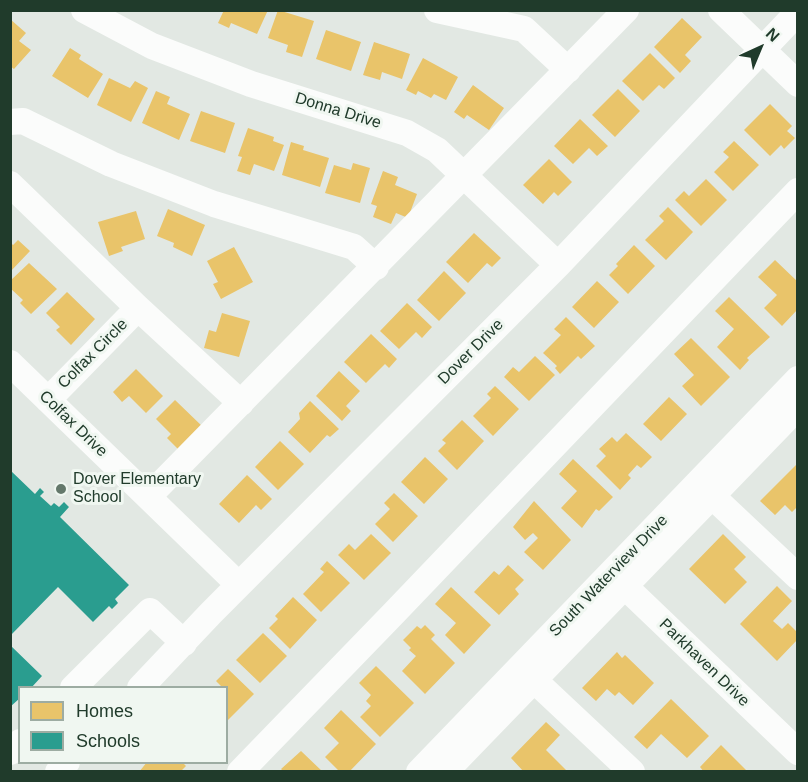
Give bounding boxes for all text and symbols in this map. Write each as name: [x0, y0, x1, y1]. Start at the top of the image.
north arrow: [730, 18, 790, 78]
text: N: [763, 25, 783, 45]
street label: Donna Drive: [293, 89, 383, 133]
street label: Colfax Circle: [54, 315, 132, 393]
street label: Dover Drive: [434, 315, 508, 389]
street label: Colfax Drive: [35, 387, 111, 461]
place label: Dover Elementary School: [73, 470, 201, 508]
marker: Dover Elementary School: [54, 482, 68, 496]
street label: South Waterview Drive: [546, 511, 672, 641]
street label: Parkhaven Drive: [655, 615, 753, 711]
legend: [18, 686, 228, 764]
text: Homes: [76, 701, 133, 721]
text: Schools: [76, 731, 140, 751]

